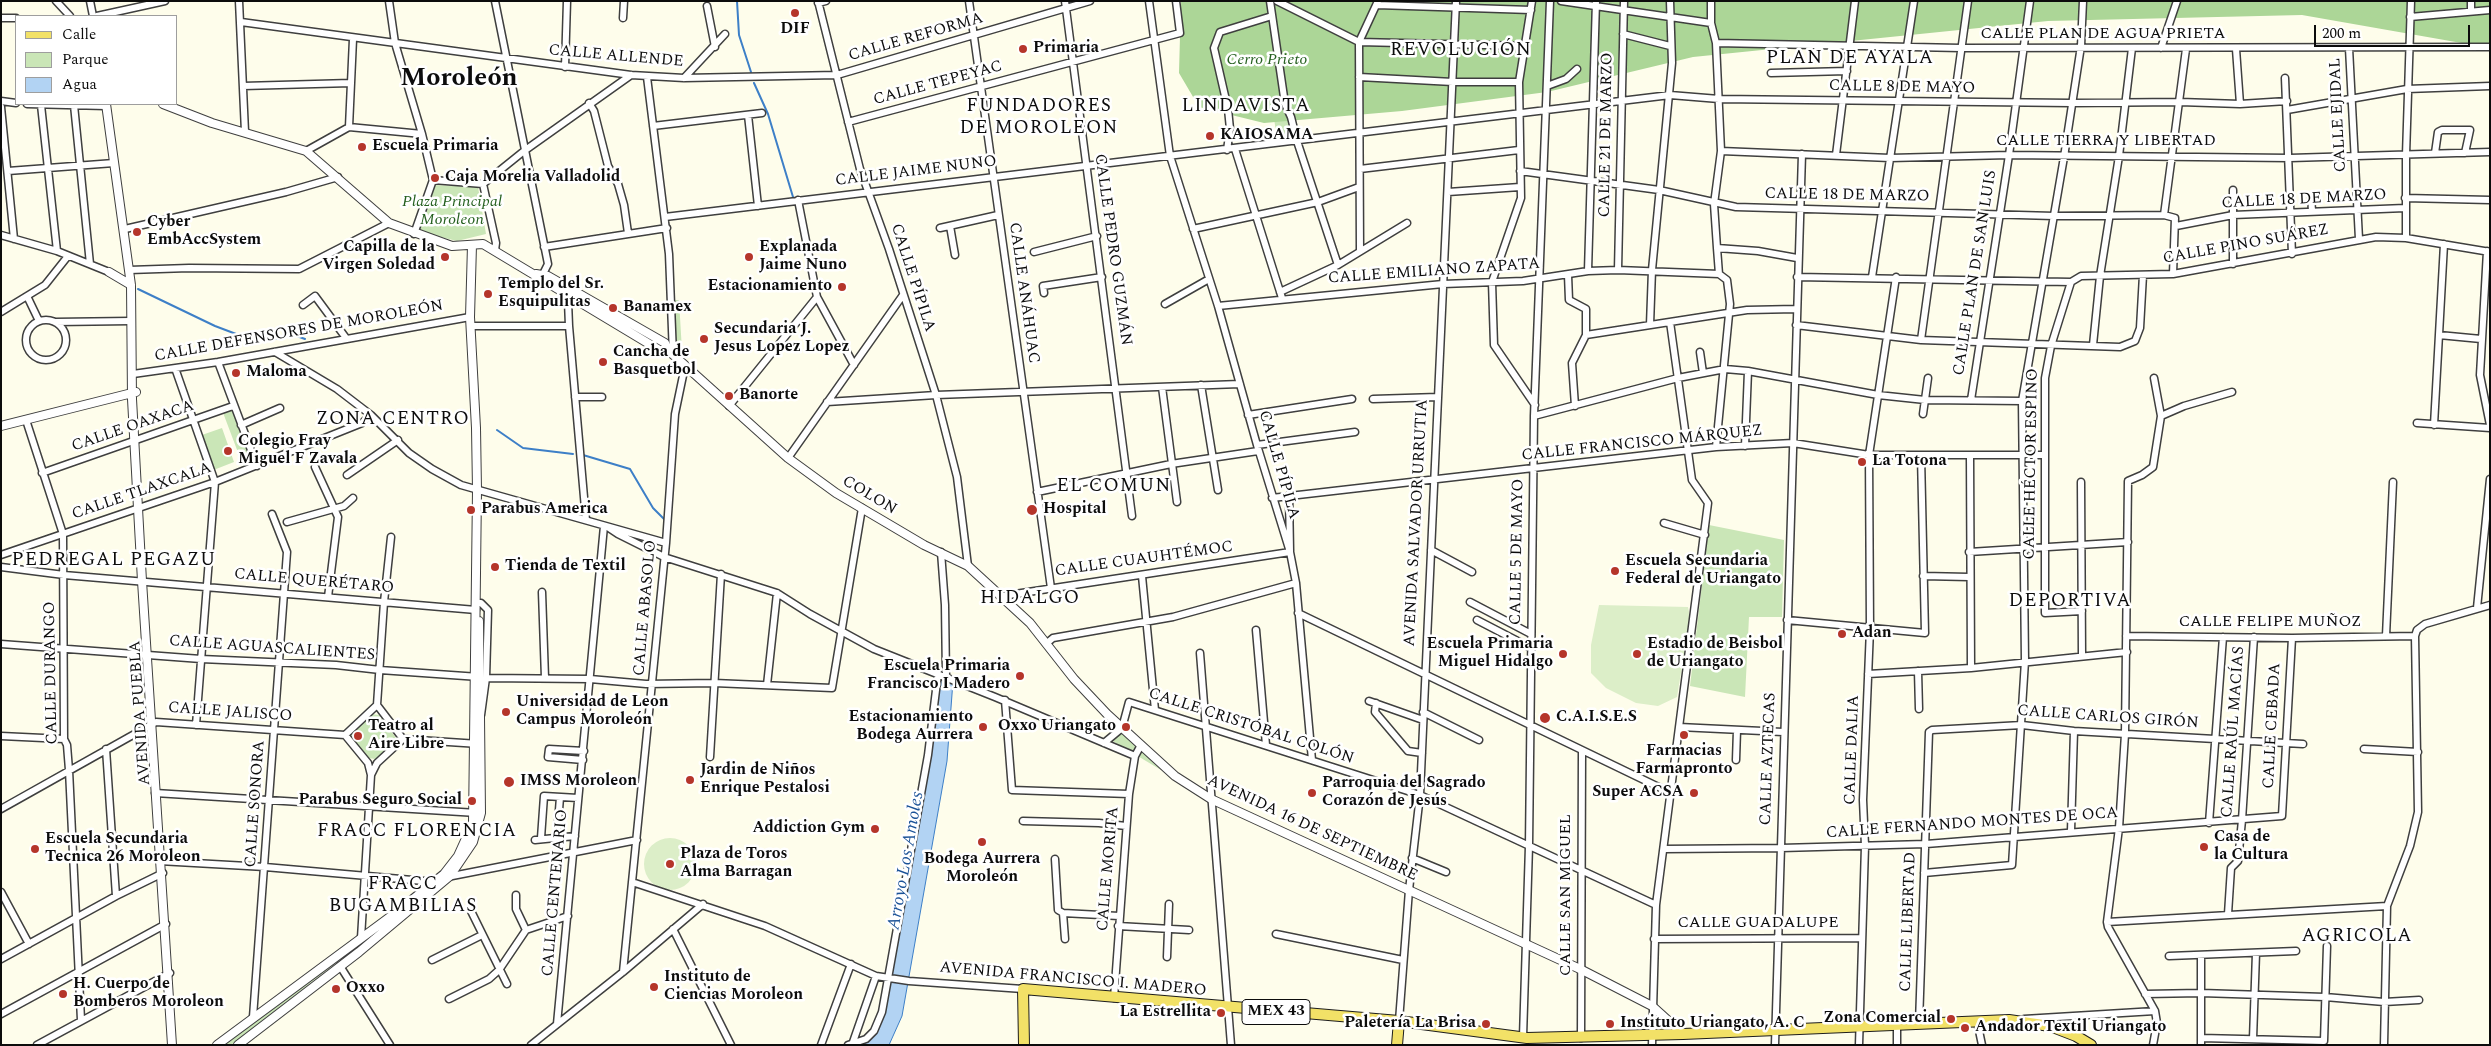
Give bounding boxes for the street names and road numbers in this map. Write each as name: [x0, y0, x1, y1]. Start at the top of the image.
street label: CALLE REFORMA: [846, 10, 986, 66]
street label: CALLE PLAN DE AGUA PRIETA: [1981, 25, 2225, 45]
street label: CALLE ALLENDE: [548, 42, 684, 72]
street label: CALLE 21 DE MARZO: [1596, 52, 1618, 218]
street label: CALLE EJIDAL: [2326, 57, 2352, 173]
street label: CALLE TEPEYAC: [871, 58, 1005, 110]
street label: CALLE 8 DE MAYO: [1829, 77, 1975, 99]
street label: CALLE TIERRA Y LIBERTAD: [1996, 132, 2216, 152]
street label: CALLE JAIME NUNO: [834, 153, 998, 191]
street label: CALLE PEDRO GUZMÁN: [1089, 153, 1135, 347]
street label: CALLE PLAN DE SAN LUIS: [1950, 169, 2002, 377]
street label: CALLE 18 DE MARZO: [1764, 185, 1930, 207]
street label: CALLE 18 DE MARZO: [2221, 186, 2387, 214]
street label: CALLE ANÁHUAC: [1004, 221, 1042, 365]
street label: CALLE PINO SUÁREZ: [2162, 221, 2330, 269]
street label: CALLE PÍPILA: [886, 222, 938, 334]
street label: CALLE EMILIANO ZAPATA: [1327, 255, 1541, 289]
street label: CALLE DEFENSORES DE MOROLEÓN: [153, 297, 445, 367]
street label: CALLE HÉCTOR ESPINO: [2021, 368, 2043, 560]
street label: CALLE OAXACA: [69, 397, 197, 457]
street label: AVENIDA SALVADOR URRUTIA: [1401, 399, 1433, 647]
street label: CALLE PÍPILA: [1253, 408, 1303, 522]
street label: CALLE FRANCISCO MÁRQUEZ: [1521, 422, 1763, 466]
street label: CALLE TLAXCALA: [70, 459, 214, 525]
street label: COLON: [838, 472, 900, 520]
street label: CALLE 5 DE MAYO: [1507, 479, 1529, 625]
street label: CALLE CUAUHTÉMOC: [1054, 538, 1234, 582]
street label: CALLE ABASOLO: [630, 539, 662, 677]
street label: CALLE QUERÉTARO: [233, 565, 395, 599]
street label: CALLE DURANGO: [41, 601, 63, 745]
street label: CALLE FELIPE MUÑOZ: [2179, 613, 2361, 633]
street label: CALLE AGUASCALIENTES: [168, 632, 376, 666]
street label: AVENIDA PUEBLA: [126, 640, 156, 786]
street label: CALLE RAÚL MACÍAS: [2218, 646, 2250, 818]
street label: CALLE CEBADA: [2260, 663, 2286, 789]
street label: CALLE CRISTÓBAL COLÓN: [1146, 685, 1356, 769]
street label: CALLE AZTECAS: [1757, 692, 1781, 826]
street label: CALLE DALIA: [1841, 695, 1865, 805]
street label: CALLE JALISCO: [167, 699, 293, 727]
street label: CALLE CARLOS GIRÓN: [2017, 702, 2199, 734]
street label: CALLE SONORA: [242, 740, 270, 868]
street label: AVENIDA 16 DE SEPTIEMBRE: [1204, 772, 1420, 886]
street label: CALLE FERNANDO MONTES DE OCA: [1825, 804, 2119, 844]
street label: CALLE MORITA: [1094, 806, 1124, 932]
street label: CALLE CENTENARIO: [539, 809, 573, 977]
street label: CALLE SAN MIGUEL: [1557, 814, 1577, 976]
street label: CALLE LIBERTAD: [1897, 852, 1921, 992]
street label: CALLE GUADALUPE: [1677, 914, 1839, 934]
street label: AVENIDA FRANCISCO I. MADERO: [939, 959, 1207, 1001]
road number: MEX 43: [1242, 1000, 1310, 1024]

